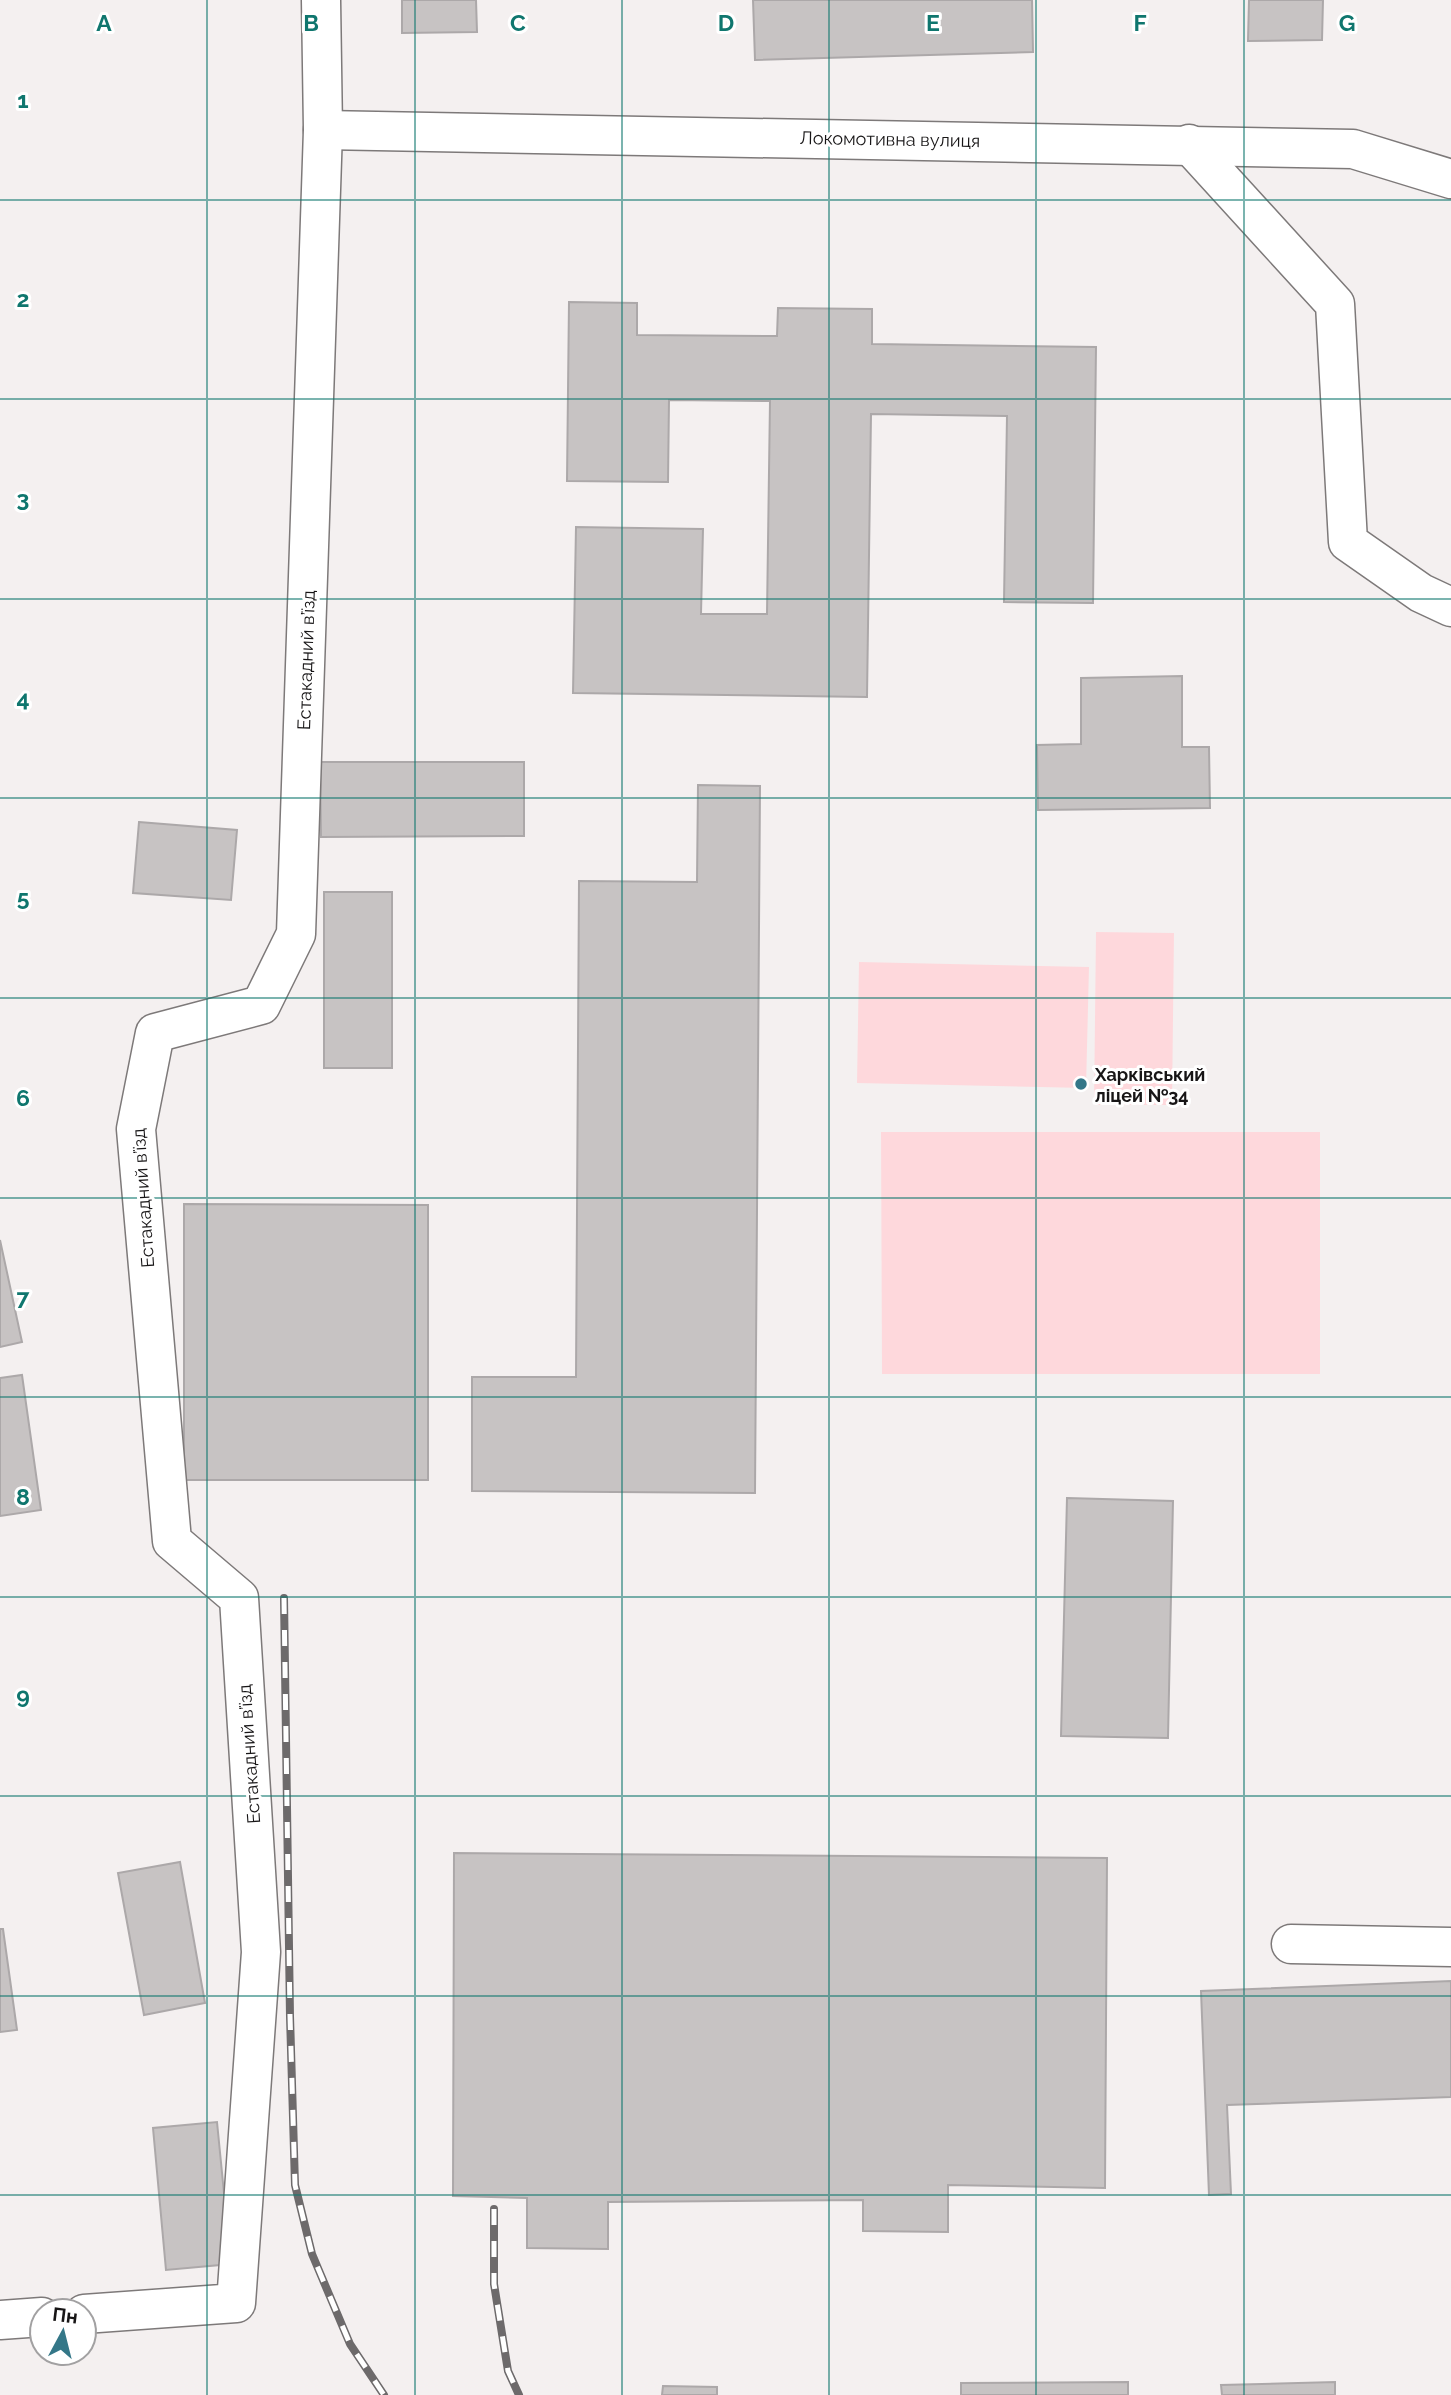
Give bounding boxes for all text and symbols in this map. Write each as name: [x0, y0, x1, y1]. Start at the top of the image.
text: A: [96, 9, 112, 36]
text: B: [303, 9, 319, 36]
text: C: [510, 9, 526, 36]
text: D: [718, 9, 734, 36]
text: E: [926, 9, 940, 36]
text: F: [1133, 9, 1147, 36]
text: G: [1339, 9, 1355, 36]
text: 1: [17, 86, 29, 113]
street label: Локомотивна вулиця: [800, 127, 980, 151]
text: 2: [17, 285, 29, 312]
text: 3: [17, 485, 29, 512]
street label: Естакадний в’їзд: [293, 590, 319, 730]
text: 4: [16, 685, 30, 712]
text: 5: [17, 884, 30, 911]
place label: Харківський ліцей №34: [1094, 1064, 1205, 1106]
marker: Харківський ліцей №34: [1073, 1076, 1089, 1092]
text: 6: [16, 1084, 30, 1111]
street label: Естакадний в’їзд: [128, 1127, 158, 1269]
text: 7: [17, 1283, 30, 1310]
text: 8: [16, 1483, 30, 1510]
text: 9: [16, 1682, 30, 1709]
street label: Естакадний в’їзд: [234, 1683, 264, 1825]
north arrow: [28, 2297, 98, 2367]
text: Пн: [51, 2303, 79, 2328]

